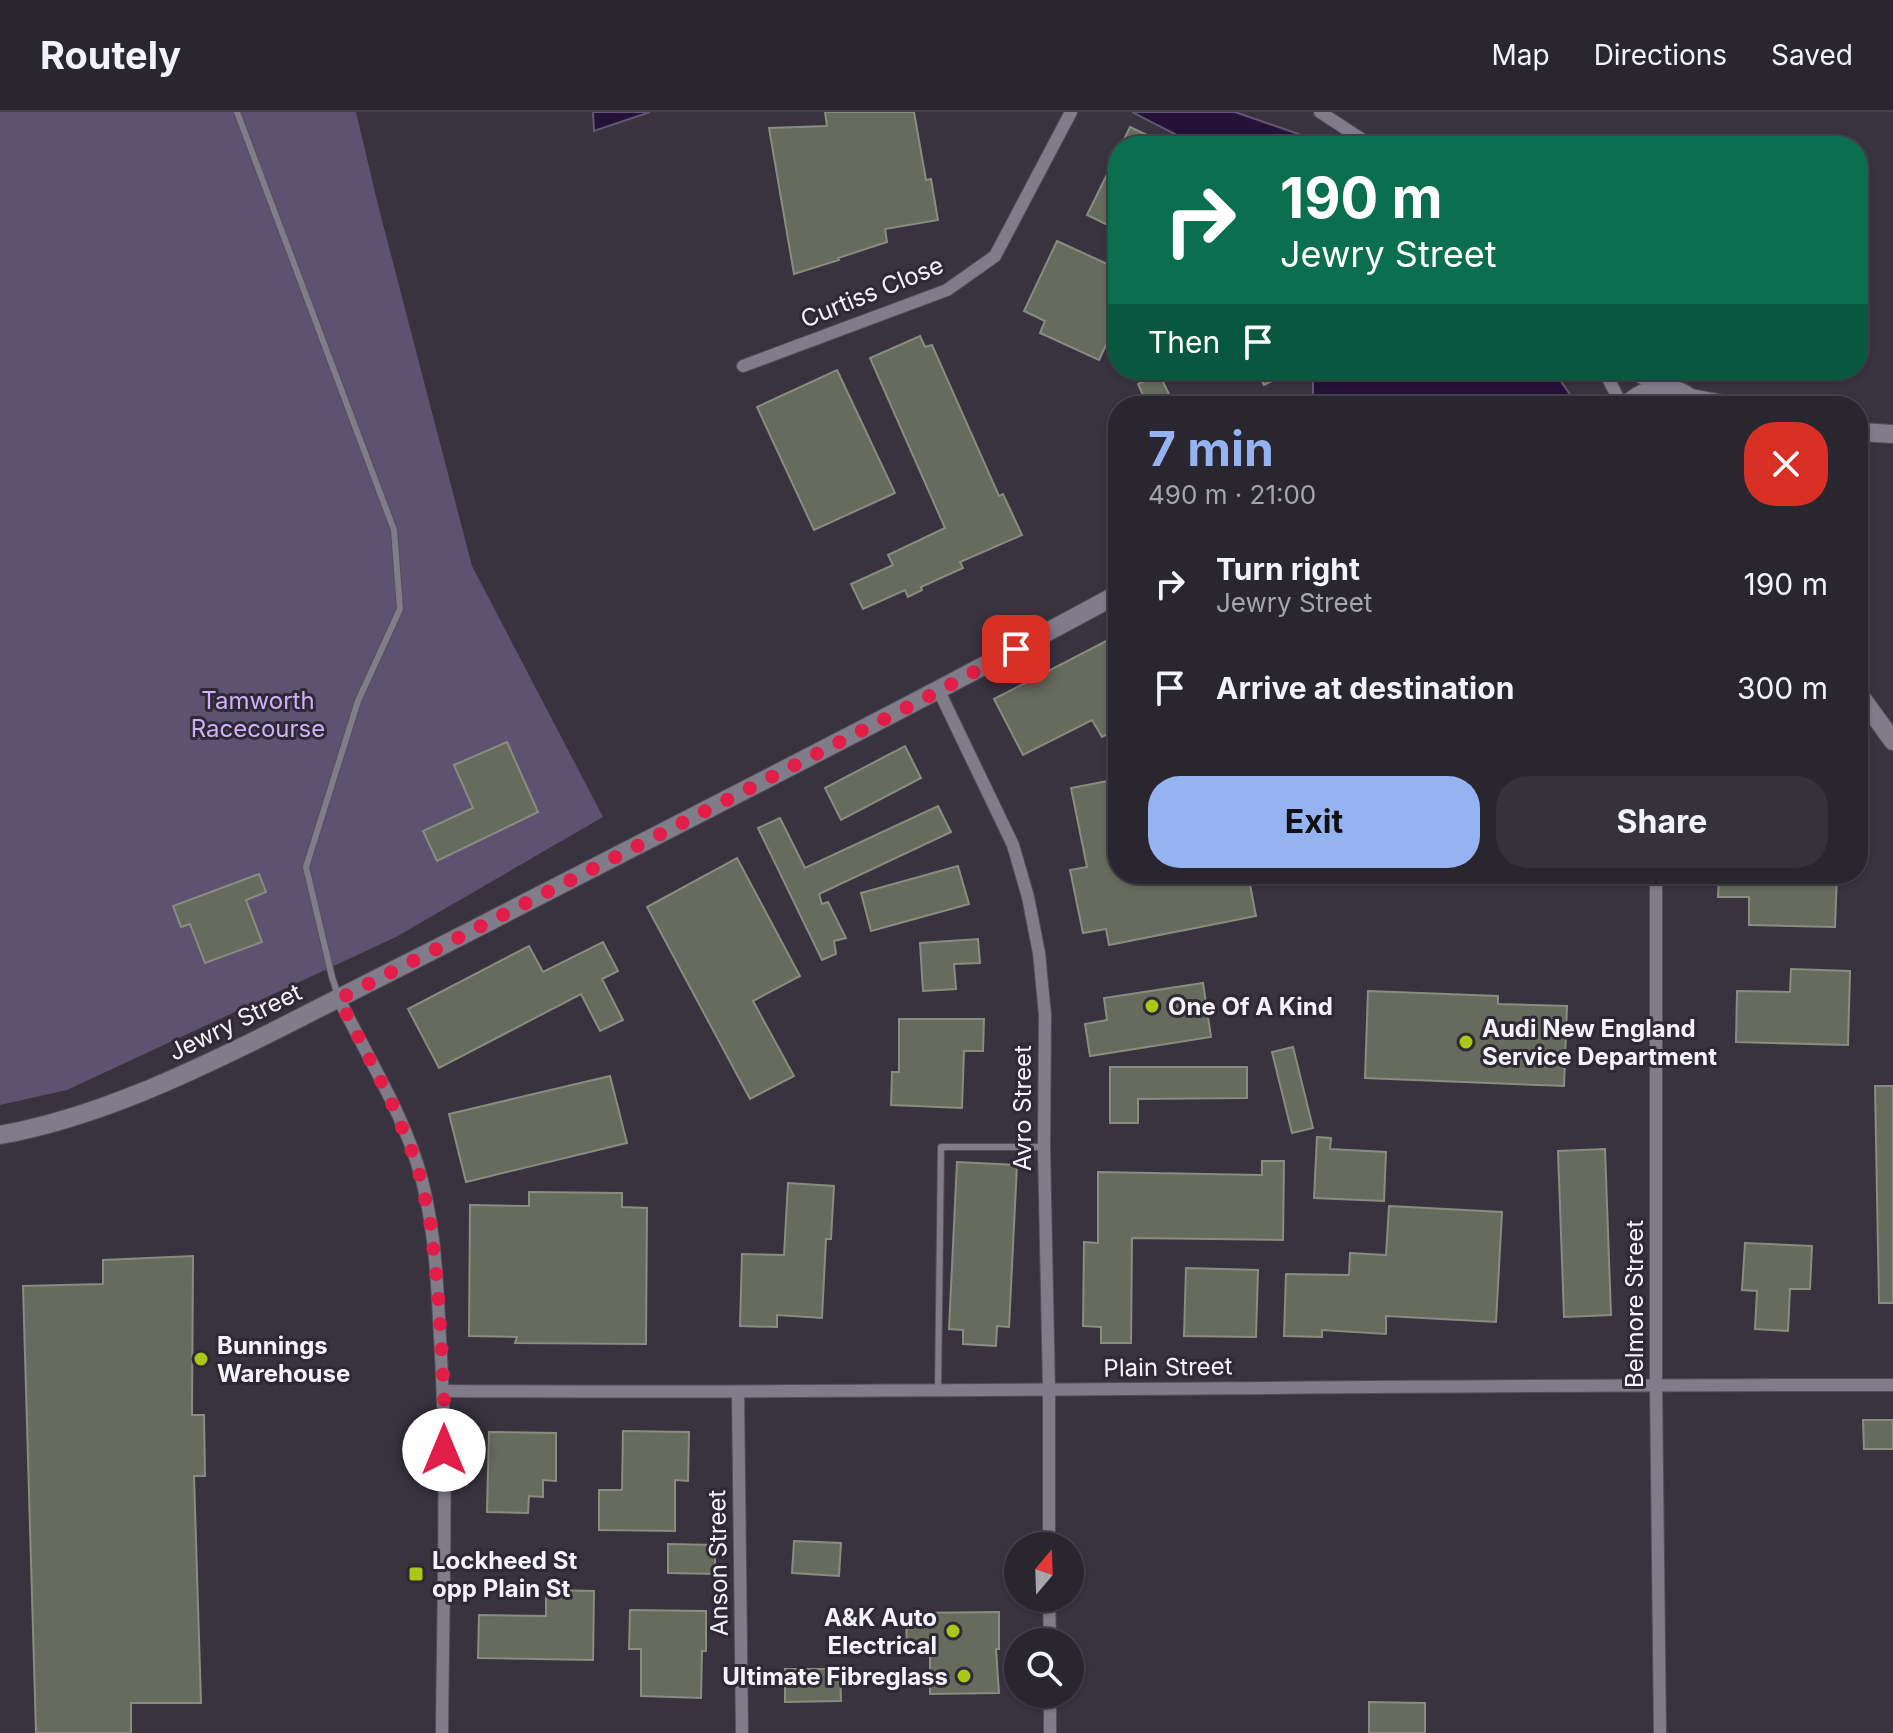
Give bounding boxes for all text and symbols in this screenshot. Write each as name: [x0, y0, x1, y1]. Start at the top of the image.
text: Routely: [40, 32, 181, 78]
text: Map: [1491, 38, 1550, 72]
text: Directions: [1594, 38, 1727, 72]
text: Saved: [1771, 38, 1853, 72]
text: 190 m: [1280, 164, 1443, 232]
icon: right: [1148, 168, 1252, 272]
text: Jewry Street: [1280, 232, 1496, 276]
street label: Curtiss Close: [796, 250, 948, 334]
icon: arrive: [1236, 320, 1280, 364]
text: Then: [1148, 324, 1220, 360]
text: 7 min: [1148, 419, 1274, 478]
button: close: [1744, 422, 1828, 506]
text: 490 m · 21:00: [1148, 479, 1316, 510]
text: Turn right: [1216, 551, 1360, 587]
icon: right: [1148, 562, 1192, 606]
text: 190 m: [1744, 566, 1828, 602]
text: Jewry Street: [1216, 587, 1372, 618]
pin: [982, 615, 1050, 683]
icon: arrive: [994, 627, 1038, 671]
icon: arrive: [1148, 666, 1192, 710]
text: Arrive at destination: [1216, 670, 1514, 706]
text: 300 m: [1737, 670, 1828, 706]
park label: Tamworth Racecourse: [191, 686, 325, 743]
button: Exit: [1148, 776, 1480, 868]
button: Share: [1496, 776, 1828, 868]
street label: Jewry Street: [164, 977, 306, 1067]
place label: One Of A Kind: [1168, 992, 1333, 1021]
marker: One Of A Kind: [1143, 997, 1161, 1015]
place label: Audi New England Service Department: [1482, 1014, 1717, 1071]
marker: Audi New England Service Department: [1457, 1033, 1475, 1051]
street label: Avro Street: [1008, 1045, 1037, 1171]
street label: Belmore Street: [1620, 1220, 1649, 1388]
place label: Bunnings Warehouse: [217, 1331, 350, 1388]
marker: Bunnings Warehouse: [192, 1350, 210, 1368]
street label: Plain Street: [1103, 1351, 1233, 1383]
position arrow: [402, 1408, 486, 1492]
street label: Anson Street: [702, 1489, 734, 1636]
north arrow: [1004, 1532, 1084, 1612]
map controls: [1004, 1532, 1084, 1708]
place label: Lockheed St opp Plain St: [432, 1546, 577, 1603]
marker: Lockheed St opp Plain St: [407, 1565, 425, 1583]
place label: A&K Auto Electrical: [824, 1603, 937, 1660]
marker: A&K Auto Electrical: [944, 1622, 962, 1640]
button: search: [1004, 1628, 1084, 1708]
place label: Ultimate Fibreglass: [722, 1662, 948, 1691]
marker: Ultimate Fibreglass: [955, 1667, 973, 1685]

